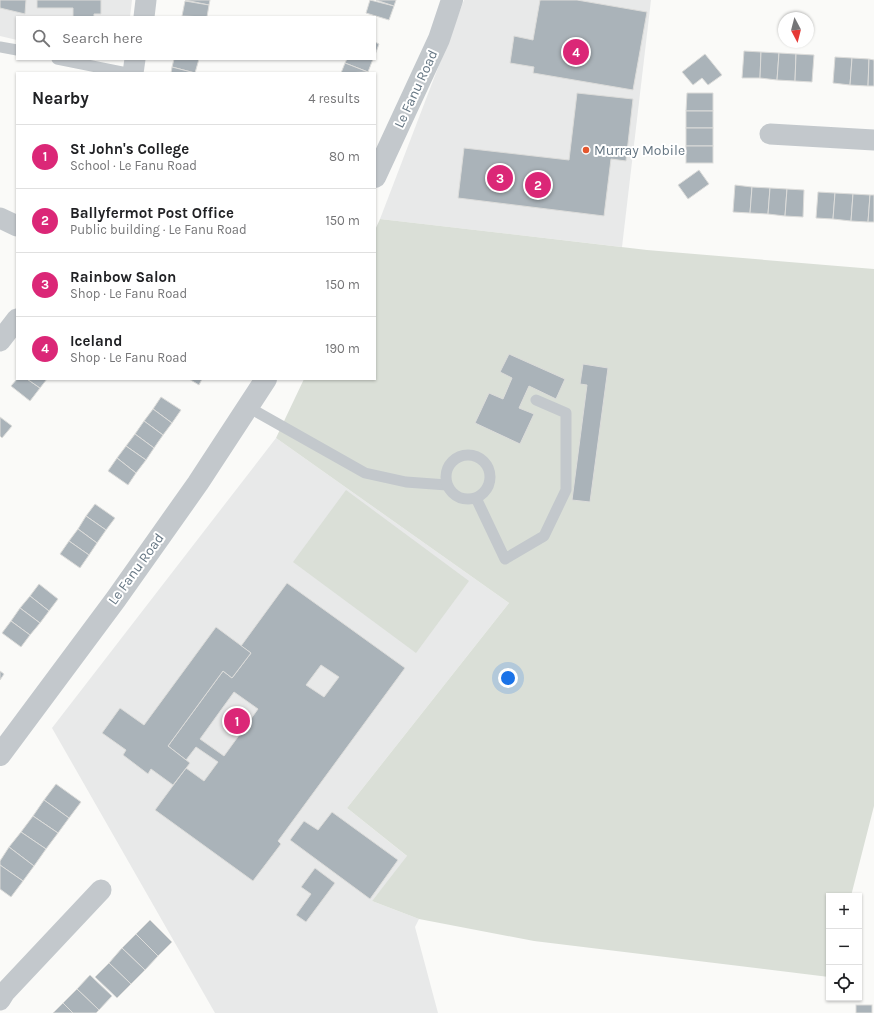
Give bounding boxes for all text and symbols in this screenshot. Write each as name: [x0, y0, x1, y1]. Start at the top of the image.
north arrow: [778, 12, 814, 48]
search box: [16, 16, 376, 60]
icon: search: [30, 27, 52, 49]
text: Search here: [62, 29, 143, 47]
pin: 4: [563, 37, 589, 67]
street label: Le Fanu Road: [390, 47, 442, 131]
text: Nearby: [32, 88, 89, 108]
text: 4 results: [308, 91, 360, 106]
text: St John's College: [70, 140, 189, 158]
place label: Murray Mobile: [594, 142, 685, 159]
marker: Murray Mobile: [581, 145, 591, 155]
text: 1: [43, 149, 47, 164]
text: 80 m: [329, 149, 360, 164]
text: School · Le Fanu Road: [70, 158, 197, 173]
pin: 3: [487, 163, 513, 193]
pin: 2: [525, 170, 551, 200]
text: Ballyfermot Post Office: [70, 204, 234, 222]
text: 2: [41, 213, 49, 228]
text: 150 m: [325, 213, 360, 228]
text: Public building · Le Fanu Road: [70, 222, 247, 237]
text: Rainbow Salon: [70, 268, 176, 286]
text: 3: [41, 277, 49, 292]
text: 150 m: [325, 277, 360, 292]
text: Shop · Le Fanu Road: [70, 286, 187, 301]
text: Iceland: [70, 332, 122, 350]
text: 4: [41, 341, 49, 356]
text: 190 m: [325, 341, 360, 356]
text: Shop · Le Fanu Road: [70, 350, 187, 365]
street label: Le Fanu Road: [104, 530, 168, 608]
your location: [498, 668, 518, 688]
pin: 1: [224, 706, 250, 736]
map controls: [826, 893, 862, 1001]
button: +: [826, 893, 862, 929]
button: −: [826, 929, 862, 965]
button: locate: [826, 965, 862, 1001]

